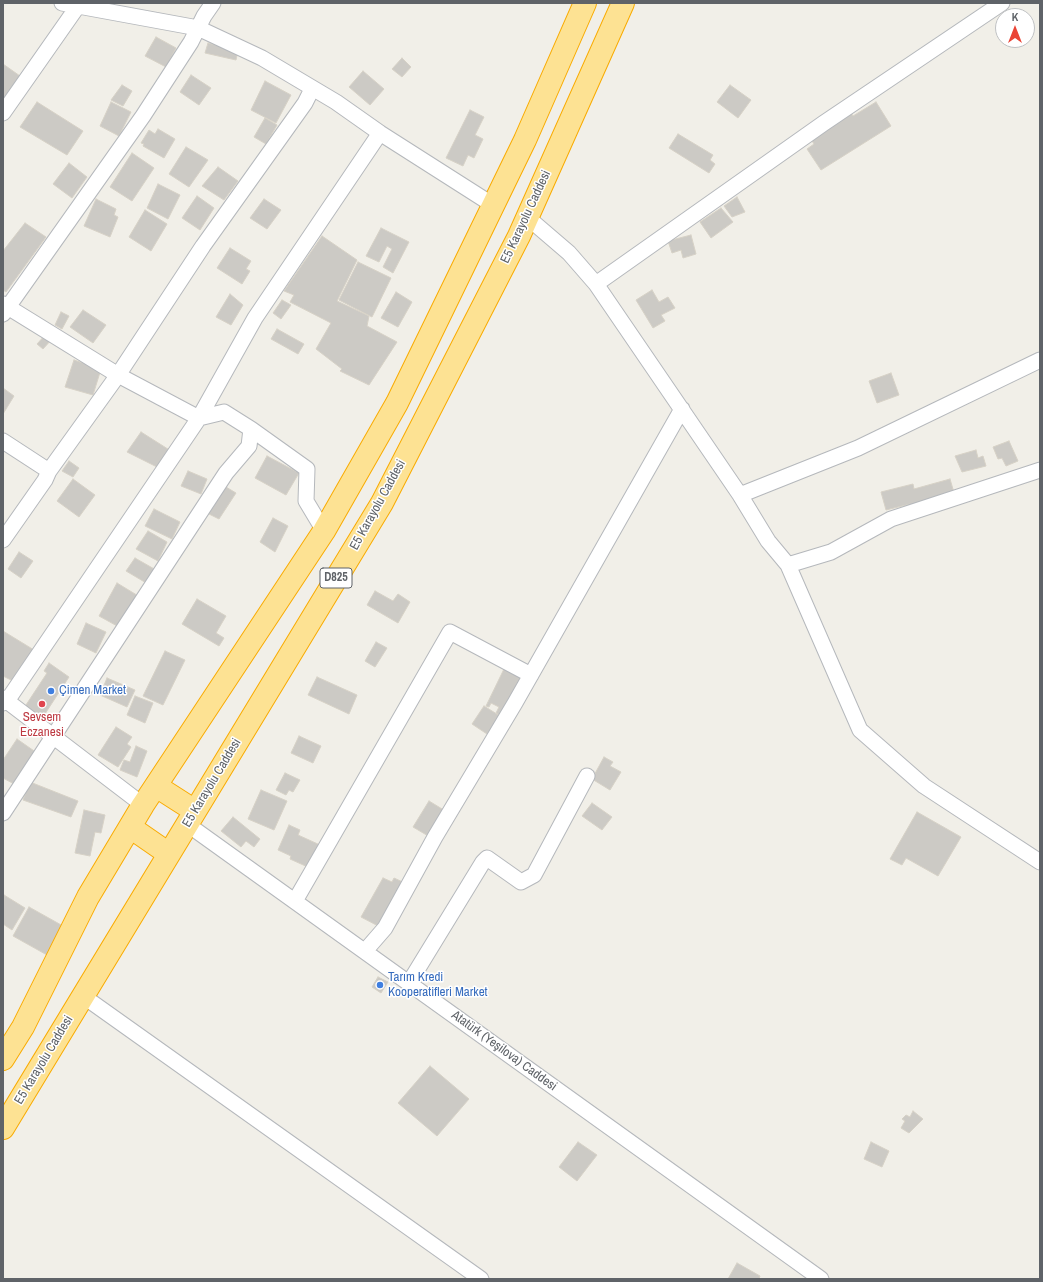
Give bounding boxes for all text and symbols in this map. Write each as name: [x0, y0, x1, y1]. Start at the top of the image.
north arrow: [995, 8, 1035, 48]
text: K: [1012, 10, 1018, 24]
street label: E5 Karayolu Caddesi: [498, 168, 554, 266]
street label: E5 Karayolu Caddesi: [347, 457, 409, 553]
road number: D825: [320, 568, 352, 588]
place label: Çimen Market: [59, 683, 126, 699]
marker: Çimen Market: [46, 686, 56, 696]
marker: Sevsem Eczanesi: [37, 699, 47, 709]
place label: Sevsem Eczanesi: [20, 710, 64, 741]
street label: E5 Karayolu Caddesi: [179, 736, 245, 830]
place label: Tarım Kredi Kooperatifleri Market: [388, 970, 488, 1001]
marker: Tarım Kredi Kooperatifleri Market: [375, 980, 385, 990]
street label: Atatürk (Yeşilova) Caddesi: [448, 1007, 560, 1095]
street label: E5 Karayolu Caddesi: [11, 1013, 77, 1107]

